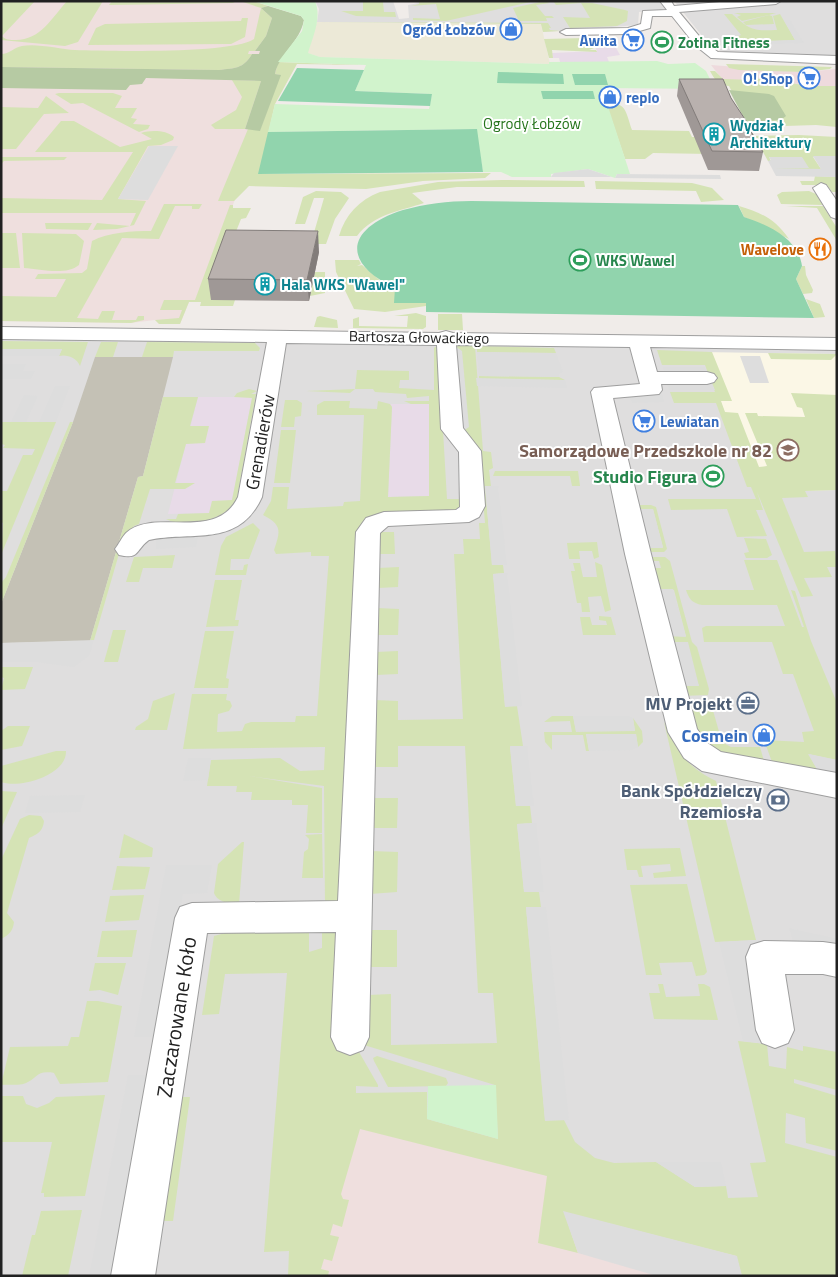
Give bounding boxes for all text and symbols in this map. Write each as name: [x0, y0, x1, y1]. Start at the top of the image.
shop icon: Ogród Łobzów: [499, 17, 523, 41]
place label: Ogród Łobzów: [402, 18, 495, 41]
supermarket icon: Awita: [621, 28, 645, 52]
place label: Awita: [580, 29, 617, 52]
sports icon: Zotina Fitness: [650, 30, 674, 54]
place label: Zotina Fitness: [678, 31, 770, 54]
supermarket icon: O! Shop: [797, 66, 821, 90]
place label: O! Shop: [743, 67, 793, 90]
shop icon: replo: [598, 85, 622, 109]
place label: replo: [626, 86, 659, 109]
park label: Ogrody Łobzów: [483, 112, 581, 135]
place label: Wydział Architektury: [730, 114, 812, 154]
building icon: Wydział Architektury: [702, 122, 726, 146]
restaurant icon: Wavelove: [808, 237, 832, 261]
place label: Wavelove: [741, 238, 804, 261]
sports icon: WKS Wawel: [568, 248, 592, 272]
place label: WKS Wawel: [596, 249, 675, 272]
building icon: Hala WKS "Wawel": [253, 272, 277, 296]
place label: Hala WKS "Wawel": [281, 273, 405, 296]
street label: Bartosza Głowackiego: [349, 324, 490, 350]
street label: Grenadierów: [238, 392, 282, 492]
supermarket icon: Lewiatan: [632, 409, 656, 433]
place label: Lewiatan: [660, 410, 719, 433]
place label: Samorządowe Przedszkole nr 82: [519, 437, 772, 464]
school or university icon: Samorządowe Przedszkole nr 82: [776, 438, 800, 462]
place label: Studio Figura: [593, 463, 697, 490]
sports icon: Studio Figura: [701, 464, 725, 488]
place label: MV Projekt: [645, 690, 732, 717]
office icon: MV Projekt: [736, 691, 760, 715]
place label: Cosmein: [681, 722, 748, 749]
shop icon: Cosmein: [752, 723, 776, 747]
place label: Bank Spółdzielczy Rzemiosła: [621, 777, 762, 825]
bank icon: Bank Spółdzielczy Rzemiosła: [766, 788, 790, 812]
street label: Zaczarowane Koło: [148, 934, 204, 1100]

